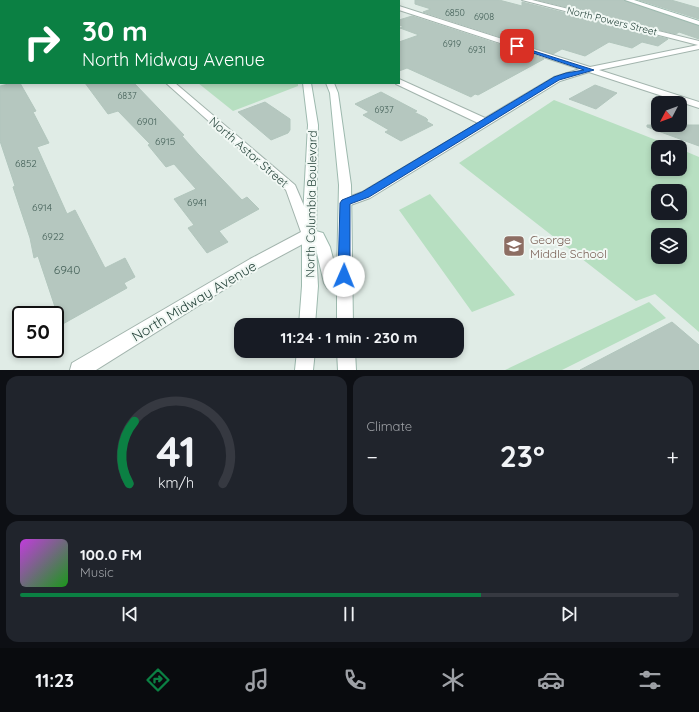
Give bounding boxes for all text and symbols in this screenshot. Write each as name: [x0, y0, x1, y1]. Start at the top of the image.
street label: North Powers Street: [565, 3, 659, 39]
house number: 6850: [445, 7, 465, 18]
house number: 6908: [474, 11, 494, 22]
text: 30 m: [82, 13, 148, 48]
icon: right: [16, 16, 68, 68]
pin: [500, 29, 534, 63]
icon: arrive: [506, 35, 528, 57]
house number: 6919: [443, 38, 461, 49]
house number: 6931: [468, 44, 486, 55]
text: North Midway Avenue: [82, 48, 265, 71]
house number: 6837: [117, 90, 137, 101]
north arrow: [651, 96, 687, 132]
map controls: [651, 96, 687, 264]
house number: 6937: [374, 104, 394, 115]
street label: North Astor Street: [206, 114, 292, 190]
house number: 6901: [137, 115, 157, 128]
street label: North Columbia Boulevard: [302, 130, 320, 278]
house number: 6915: [155, 135, 175, 148]
button: sound: [651, 140, 687, 176]
house number: 6852: [15, 157, 37, 170]
button: search: [651, 184, 687, 220]
house number: 6941: [187, 196, 207, 209]
house number: 6914: [32, 201, 52, 214]
button: layers: [651, 228, 687, 264]
house number: 6922: [42, 230, 64, 243]
place label: George Middle School: [530, 232, 607, 261]
school or university icon: George Middle School: [501, 233, 527, 259]
position arrow: [323, 255, 365, 297]
street label: North Midway Avenue: [128, 257, 260, 345]
house number: 6940: [54, 262, 80, 277]
speed limit sign: 50: [12, 306, 64, 358]
text: 11:24 · 1 min · 230 m: [281, 328, 417, 347]
text: Climate: [367, 418, 412, 434]
text: 41: [157, 424, 196, 476]
text: 23°: [500, 437, 545, 475]
text: −: [367, 443, 378, 471]
text: +: [667, 443, 679, 471]
text: km/h: [158, 473, 194, 491]
text: 100.0 FM: [80, 545, 142, 564]
text: Music: [80, 564, 114, 580]
icon: previous: [119, 603, 141, 625]
icon: pause: [338, 603, 360, 625]
icon: next: [558, 603, 580, 625]
icon: directions: [144, 666, 172, 694]
icon: music: [243, 666, 271, 694]
icon: phone: [341, 666, 369, 694]
icon: climate: [439, 666, 467, 694]
icon: car: [537, 666, 565, 694]
icon: filters: [636, 666, 664, 694]
text: 11:23: [35, 669, 74, 692]

